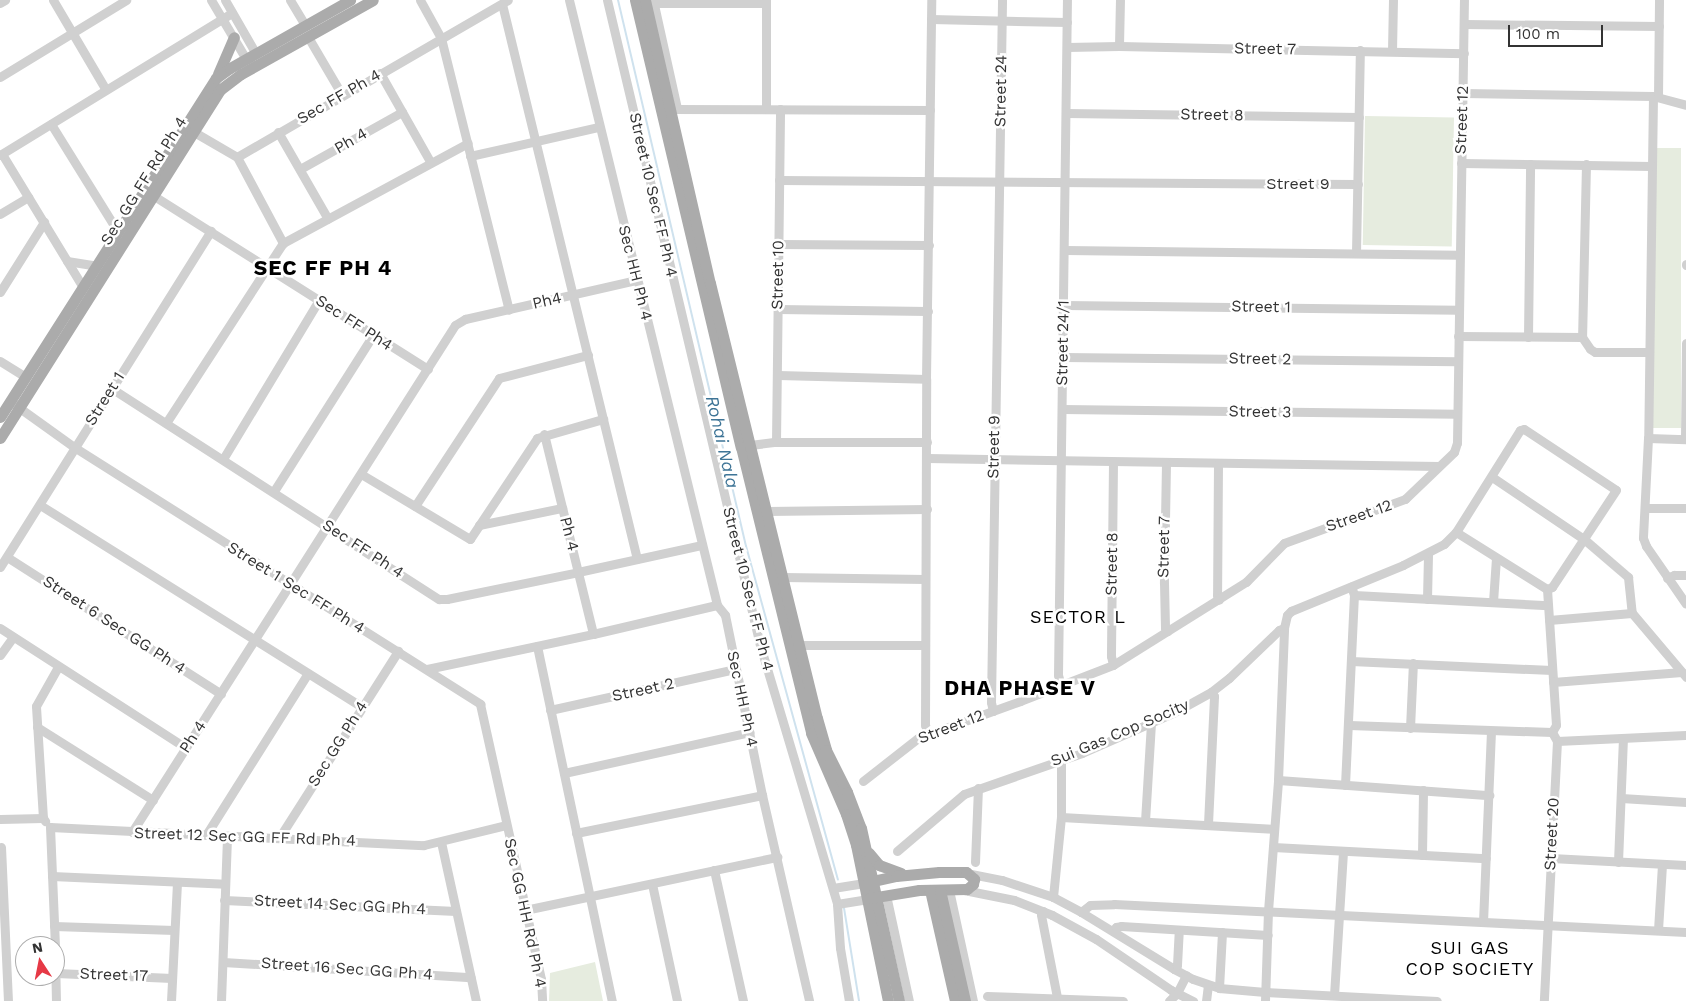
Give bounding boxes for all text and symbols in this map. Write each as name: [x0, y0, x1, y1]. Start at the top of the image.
scale bar: [1511, 15, 1606, 47]
text: 100 m: [1516, 25, 1560, 43]
street label: Street 7: [1234, 39, 1296, 59]
street label: Street 24: [991, 55, 1011, 127]
street label: Sec FF Ph 4: [294, 65, 384, 129]
street label: Street 12: [1451, 85, 1473, 155]
street label: Street 8: [1180, 105, 1244, 125]
street label: Street 10 Sec FF Ph 4: [625, 110, 681, 280]
street label: Sec GG FF Rd Ph 4: [97, 113, 191, 249]
street label: Ph 4: [331, 124, 371, 158]
street label: Street 9: [1266, 174, 1330, 194]
street label: Sec HH Ph 4: [614, 223, 656, 323]
street label: Street 10: [768, 240, 788, 310]
district label: SEC FF PH 4: [252, 255, 394, 281]
street label: Ph4: [530, 288, 564, 314]
street label: Sec FF Ph4: [312, 291, 396, 355]
street label: Street 1: [1231, 297, 1291, 317]
street label: Street 24/1: [1053, 300, 1073, 386]
street label: Street 2: [1228, 349, 1292, 369]
street label: Street 1: [81, 369, 129, 429]
water label: Rohai Nala: [701, 393, 743, 491]
street label: Street 3: [1228, 402, 1292, 422]
street label: Street 9: [984, 415, 1004, 479]
street label: Street 12: [1323, 496, 1395, 536]
street label: Street 10 Sec FF Ph 4: [718, 505, 778, 673]
street label: Sec FF Ph 4: [318, 515, 408, 583]
street label: Ph 4: [555, 515, 583, 553]
street label: Street 7: [1154, 516, 1174, 578]
street label: Street 8: [1102, 532, 1122, 596]
street label: Street 1 Sec FF Ph 4: [223, 538, 369, 638]
street label: Street 6 Sec GG Ph 4: [39, 572, 189, 678]
district label: SECTOR L: [1029, 606, 1127, 628]
street label: Sec HH Ph 4: [722, 649, 762, 749]
street label: Street 2: [610, 674, 676, 706]
district label: DHA PHASE V: [942, 675, 1098, 701]
street label: Sui Gas Cop Socity: [1048, 695, 1192, 771]
street label: Sec GG Ph 4: [304, 698, 372, 790]
street label: Street 12: [915, 706, 987, 748]
street label: Ph 4: [175, 717, 211, 757]
street label: Street 20: [1541, 797, 1563, 871]
street label: Street 12 Sec GG FF Rd Ph 4: [133, 824, 357, 850]
street label: Sec GG HH Rd Ph 4: [500, 837, 550, 989]
street label: Street 14 Sec GG Ph 4: [253, 891, 427, 919]
north arrow: [15, 936, 65, 986]
text: N: [31, 938, 44, 956]
district label: SUI GAS COP SOCIETY: [1404, 938, 1536, 981]
street label: Street 16 Sec GG Ph 4: [260, 953, 434, 985]
street label: Street 17: [79, 964, 149, 986]

